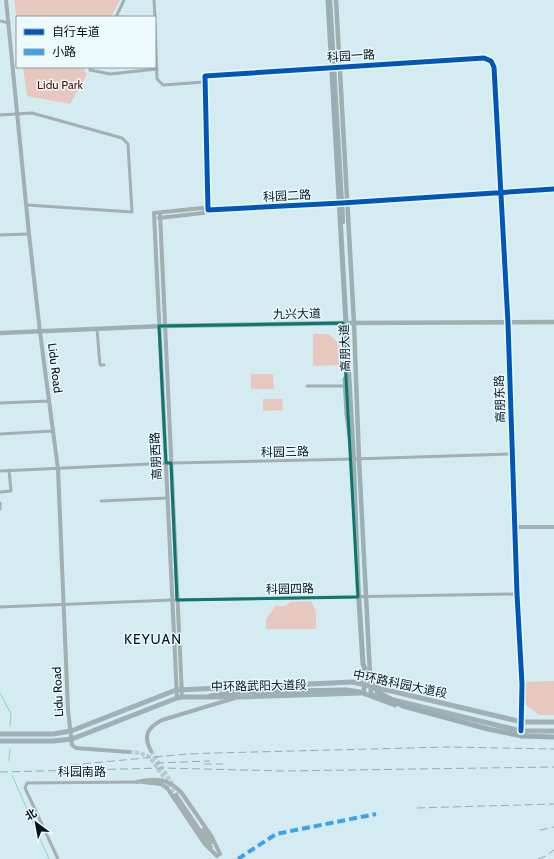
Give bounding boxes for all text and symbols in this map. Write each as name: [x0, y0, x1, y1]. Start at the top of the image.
legend: [16, 16, 156, 68]
text: 自行车道: [52, 24, 100, 39]
text: 小路: [52, 44, 76, 59]
street label: 科园一路: [326, 46, 375, 65]
park label: Lidu Park: [37, 77, 84, 92]
street label: 科园二路: [263, 187, 311, 204]
street label: 九兴大道: [273, 306, 321, 321]
street label: 高朋大道: [336, 324, 353, 372]
street label: Lidu Road: [45, 342, 66, 394]
street label: 高朋东路: [491, 375, 508, 423]
street label: 高朋西路: [147, 432, 164, 480]
street label: 科园三路: [261, 444, 309, 459]
street label: 科园四路: [266, 581, 314, 596]
district label: KEYUAN: [124, 630, 182, 648]
street label: 中环路科园大道段: [352, 666, 449, 701]
street label: Lidu Road: [49, 667, 66, 718]
street label: 中环路武阳大道段: [211, 677, 307, 694]
street label: 科园南路: [58, 764, 106, 779]
north arrow: [16, 803, 56, 843]
text: 北: [22, 806, 39, 823]

